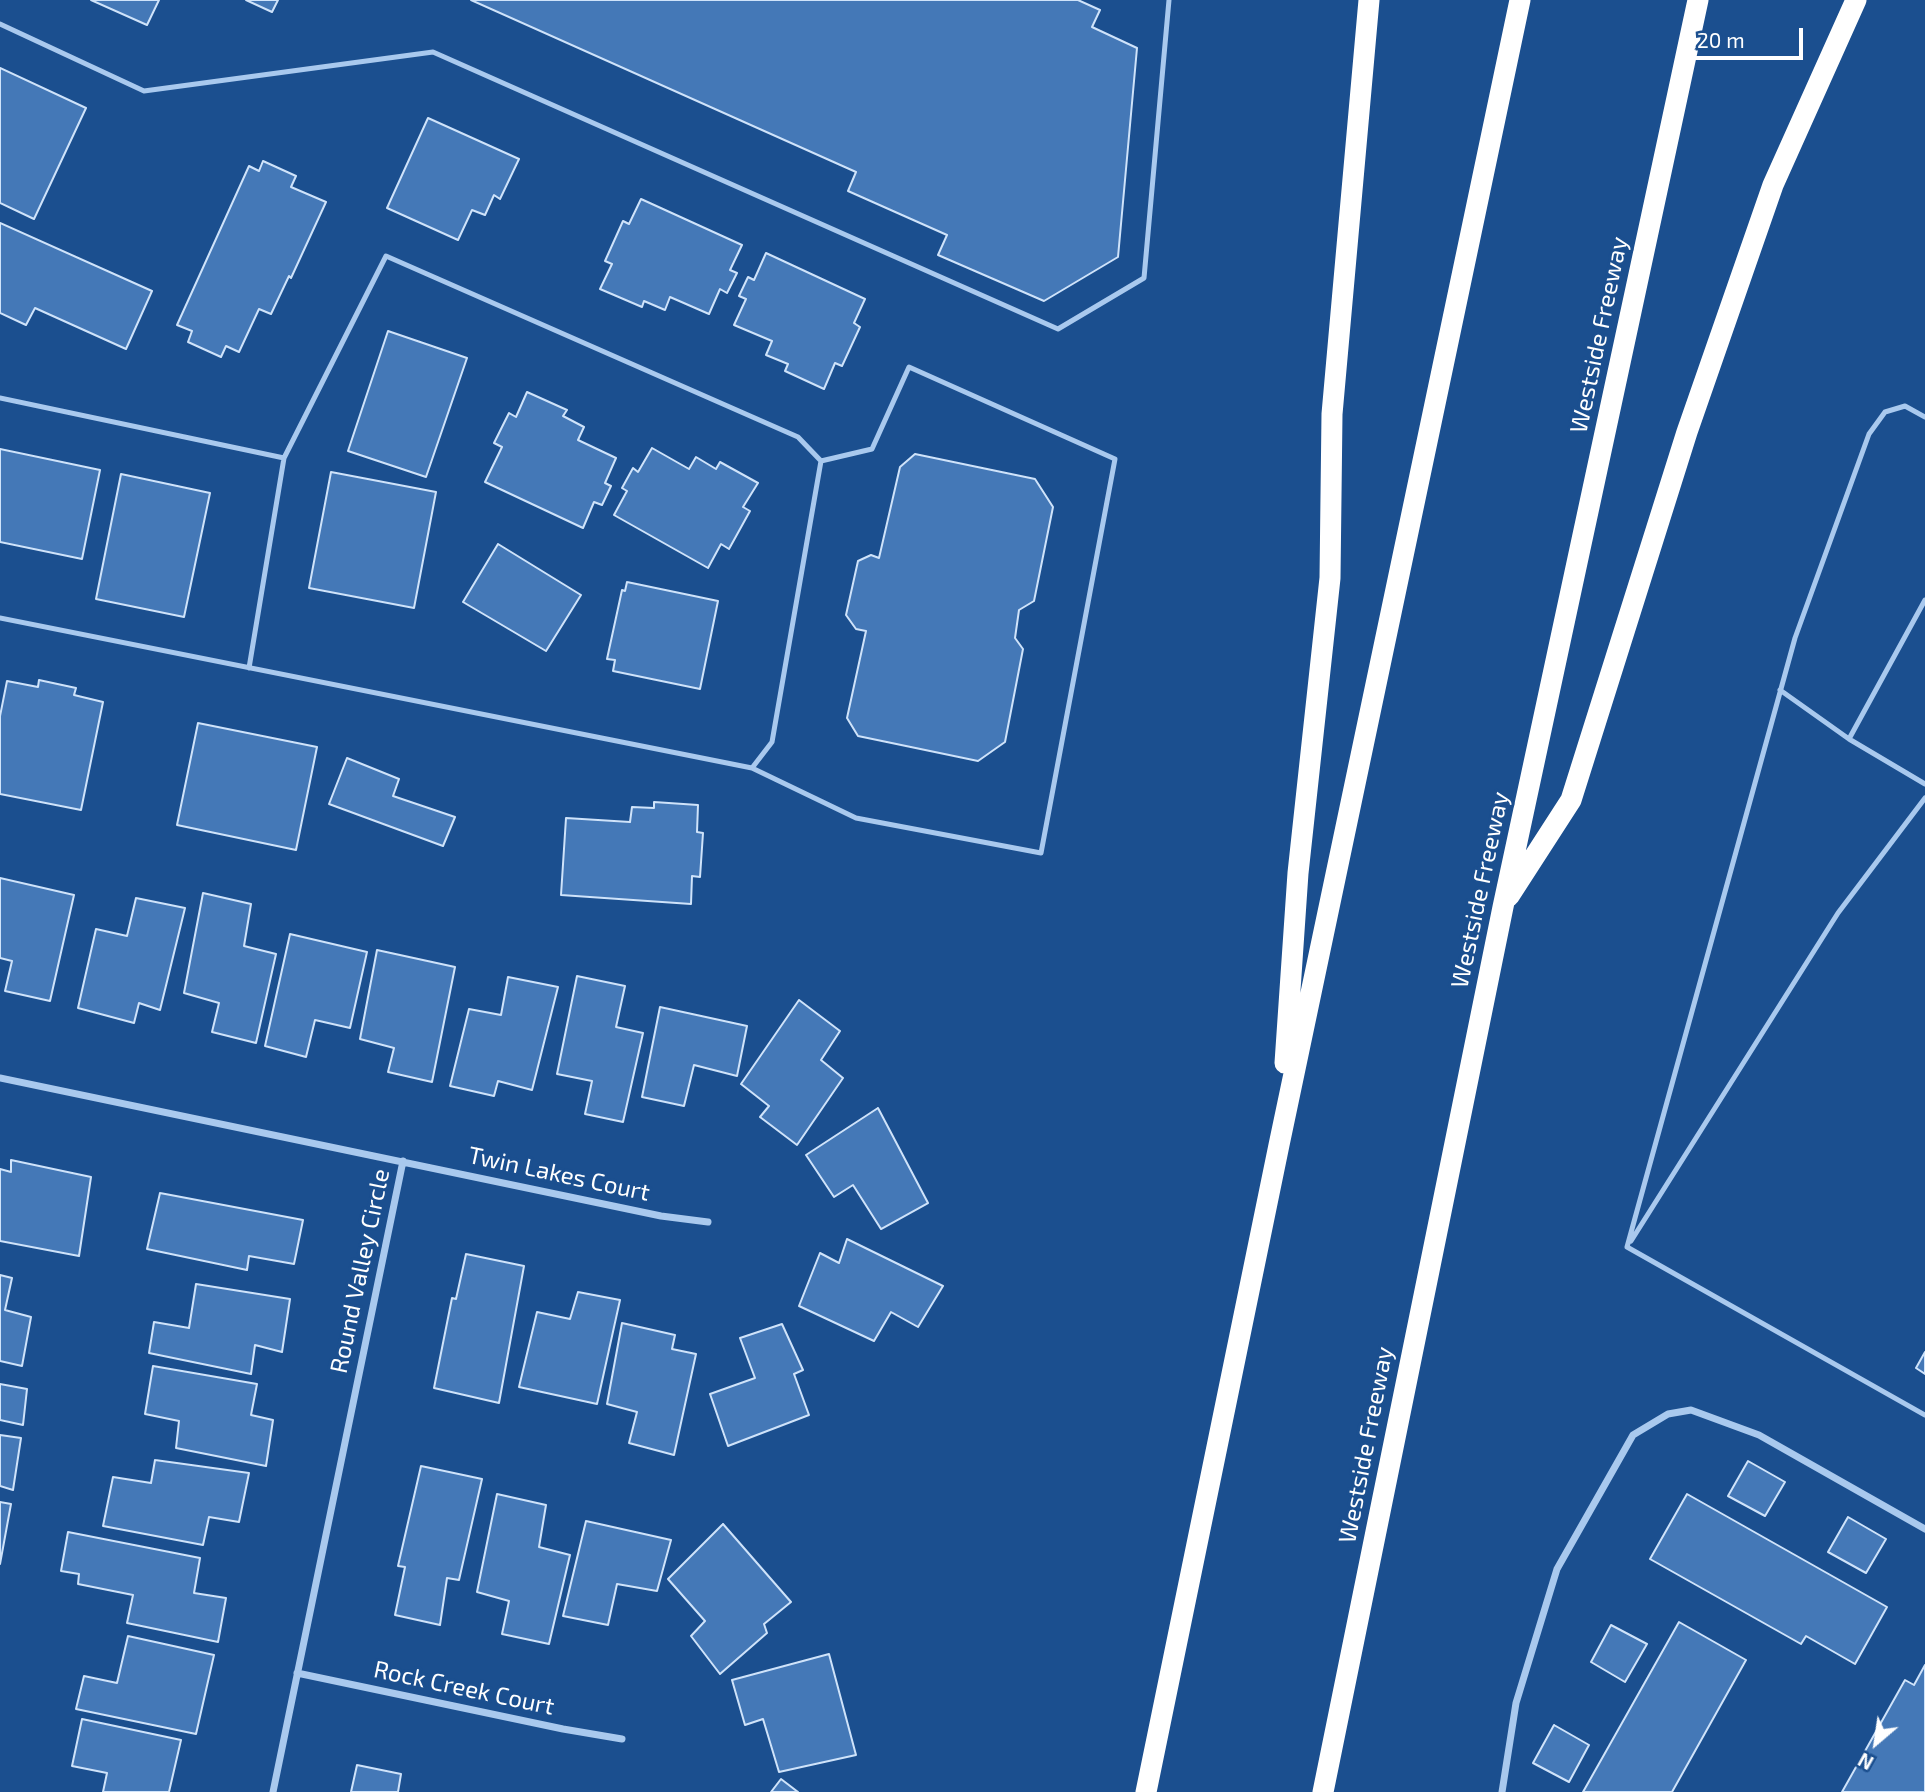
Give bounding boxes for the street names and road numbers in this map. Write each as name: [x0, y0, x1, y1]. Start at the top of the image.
street label: Westside Freeway: [1564, 234, 1634, 436]
street label: Westside Freeway: [1445, 789, 1515, 991]
street label: Twin Lakes Court: [466, 1141, 652, 1207]
street label: Round Valley Circle: [324, 1166, 396, 1376]
street label: Westside Freeway: [1333, 1344, 1399, 1546]
street label: Rock Creek Court: [371, 1655, 557, 1721]

